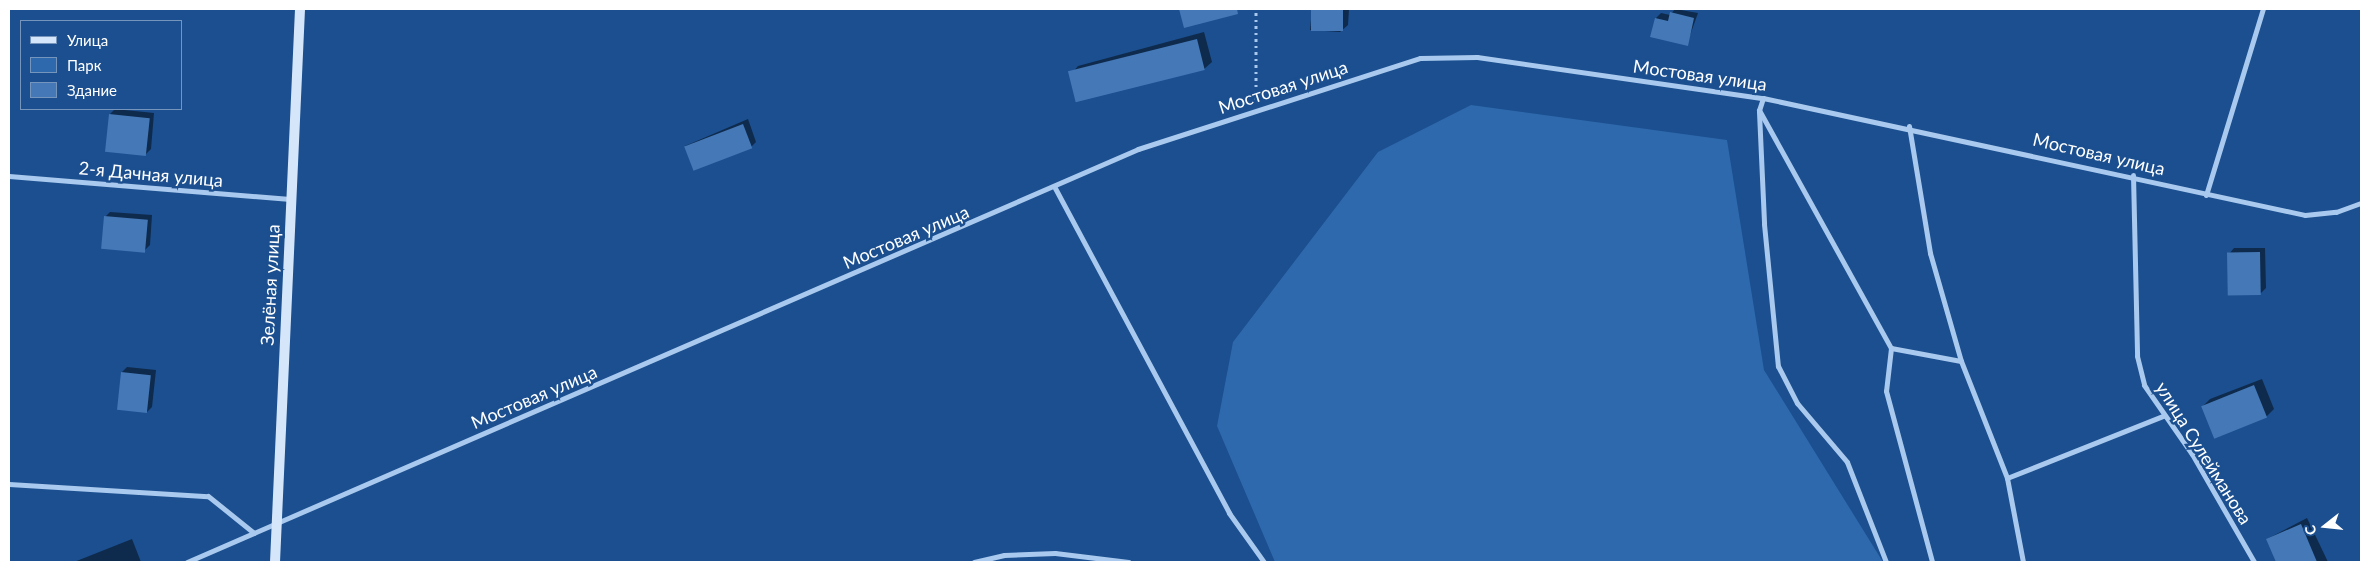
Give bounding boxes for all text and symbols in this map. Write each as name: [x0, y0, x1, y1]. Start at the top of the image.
legend: [20, 20, 182, 110]
text: Улица: [67, 31, 108, 49]
street label: Мостовая улица: [1632, 55, 1768, 95]
text: Парк: [67, 56, 101, 74]
street label: Мостовая улица: [1216, 56, 1350, 118]
text: Здание: [67, 81, 117, 99]
street label: Мостовая улица: [2031, 128, 2167, 180]
street label: 2-я Дачная улица: [78, 157, 224, 191]
street label: Мостовая улица: [840, 201, 972, 273]
street label: Зелёная улица: [256, 224, 284, 346]
street label: Мостовая улица: [468, 361, 600, 433]
street label: улица Сулейманова: [2151, 378, 2257, 528]
north arrow: [2300, 501, 2350, 551]
text: С: [2301, 523, 2320, 537]

